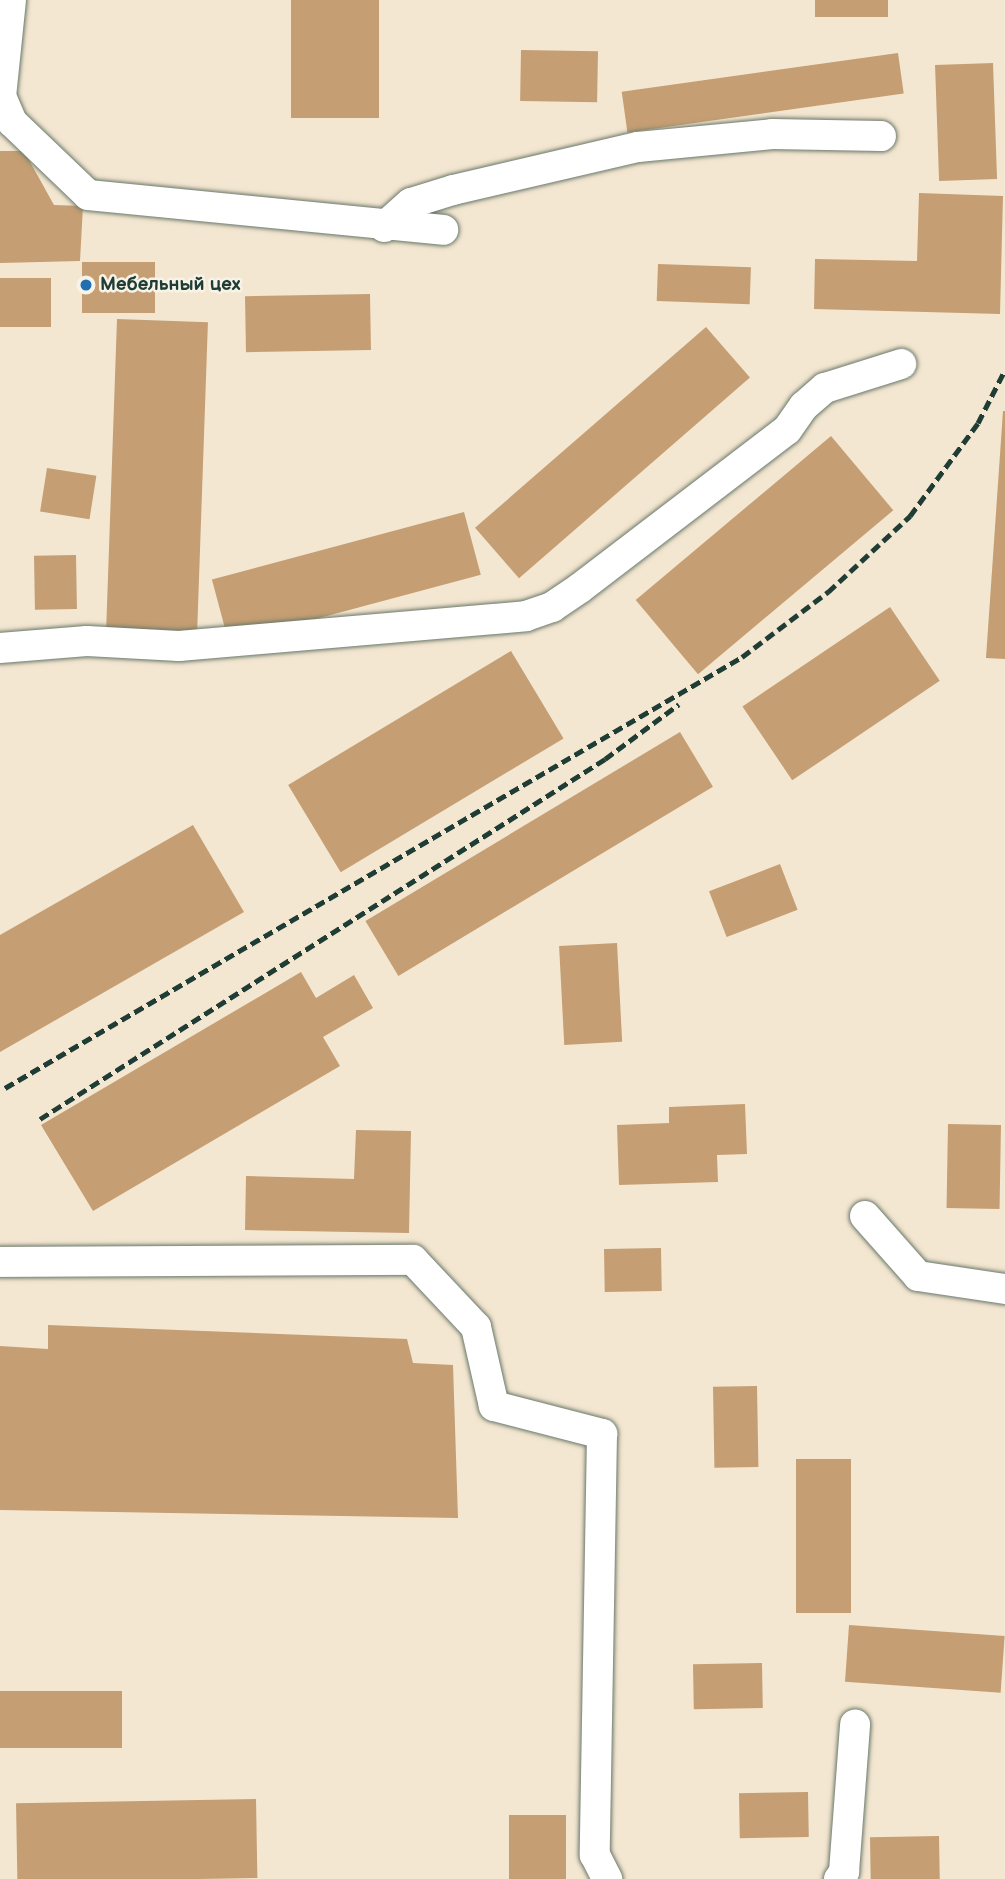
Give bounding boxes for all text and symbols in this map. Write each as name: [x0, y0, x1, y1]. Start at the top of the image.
place label: Мебельный цех: [100, 274, 240, 296]
marker: Мебельный цех: [78, 277, 94, 293]

